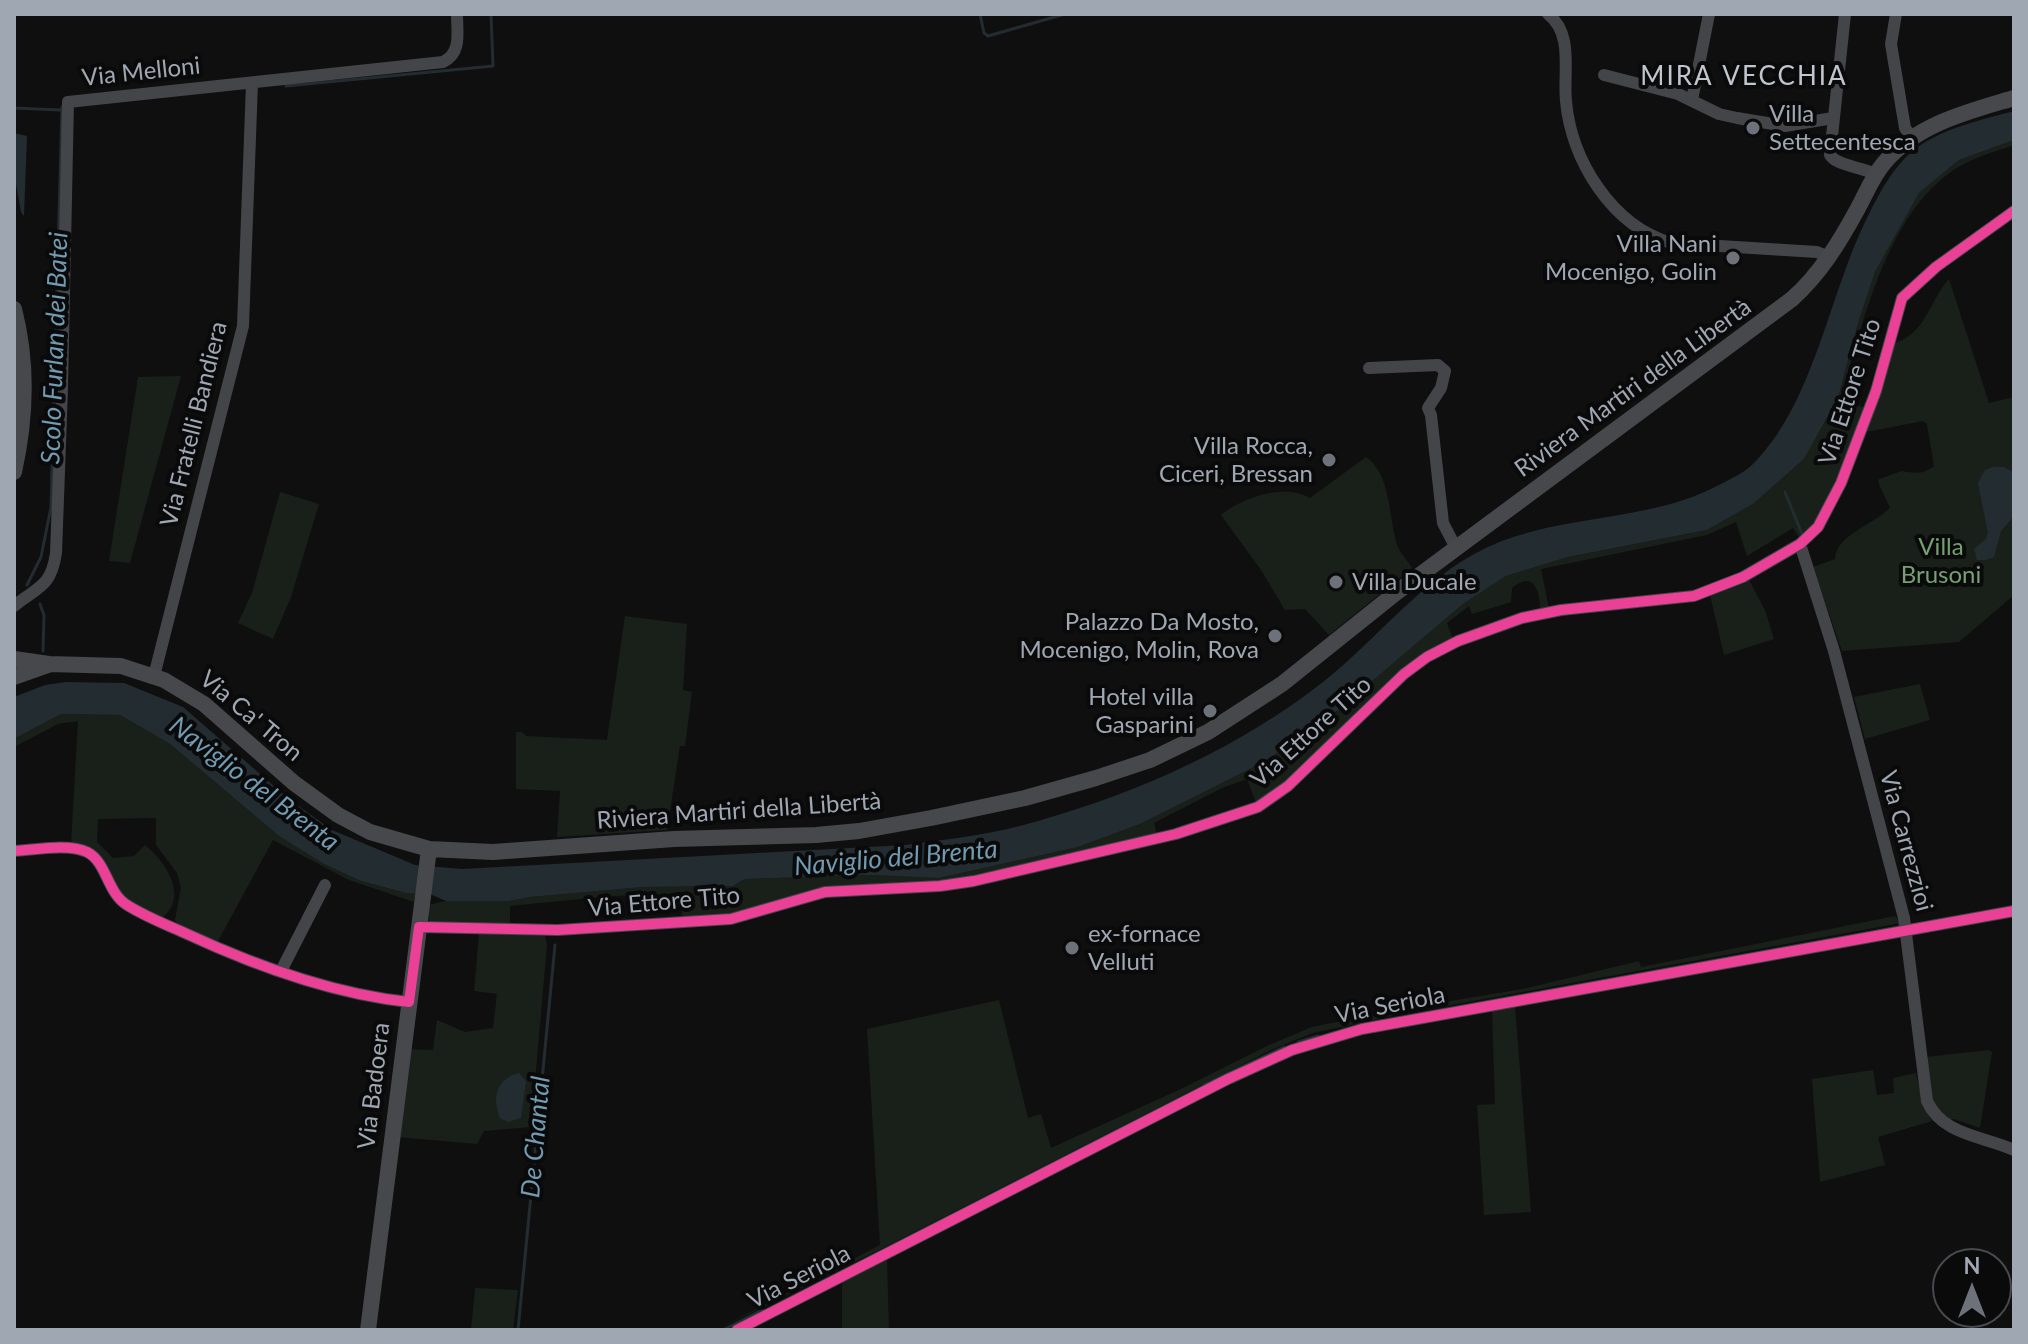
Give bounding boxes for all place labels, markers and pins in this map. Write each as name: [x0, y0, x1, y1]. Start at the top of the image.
place label: Villa Settecentesca: [1769, 100, 1916, 156]
marker: Villa Settecentesca: [1744, 119, 1762, 137]
place label: Villa Nani Mocenigo, Golin: [1545, 230, 1717, 286]
marker: Villa Nani Mocenigo, Golin: [1724, 249, 1742, 267]
place label: Villa Rocca, Ciceri, Bressan: [1159, 432, 1313, 488]
marker: Villa Rocca, Ciceri, Bressan: [1320, 451, 1338, 469]
place label: Villa Ducale: [1352, 568, 1477, 596]
marker: Villa Ducale: [1327, 573, 1345, 591]
place label: Palazzo Da Mosto, Mocenigo, Molin, Rova: [1019, 608, 1259, 664]
marker: Palazzo Da Mosto, Mocenigo, Molin, Rova: [1266, 627, 1284, 645]
place label: Hotel villa Gasparini: [1088, 683, 1194, 739]
marker: Hotel villa Gasparini: [1201, 702, 1219, 720]
place label: ex-fornace Velluti: [1088, 920, 1201, 976]
marker: ex-fornace Velluti: [1063, 939, 1081, 957]

